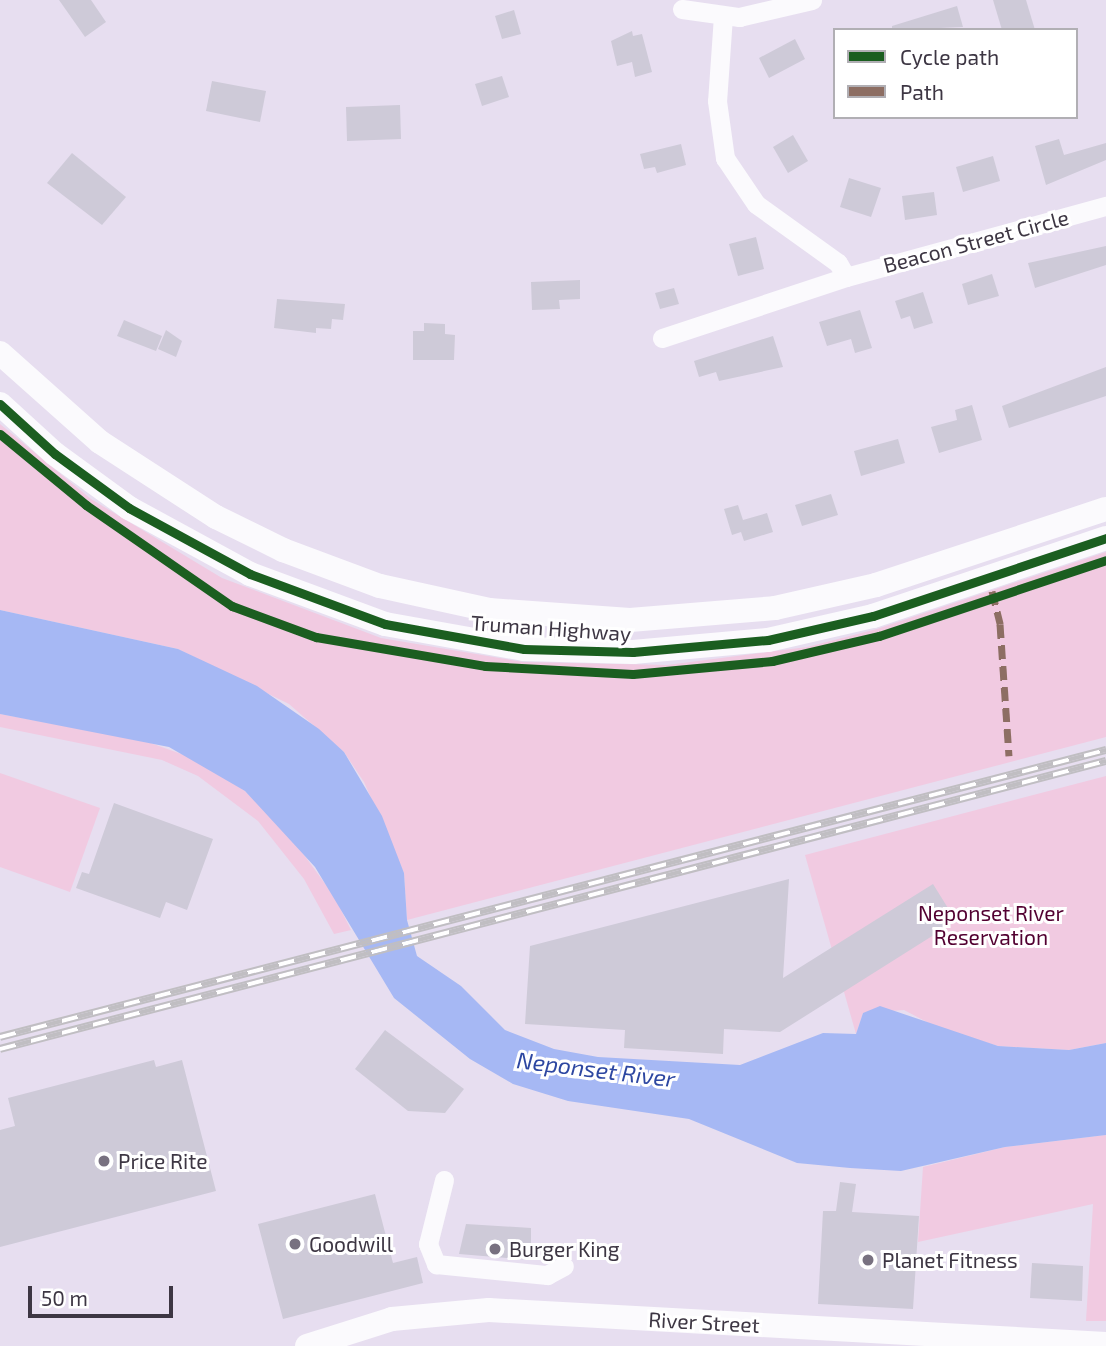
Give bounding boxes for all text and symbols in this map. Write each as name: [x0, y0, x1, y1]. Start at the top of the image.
legend: [833, 28, 1078, 119]
text: Cycle path: [900, 44, 999, 69]
text: Path: [900, 79, 944, 104]
street label: Beacon Street Circle: [881, 204, 1071, 278]
street label: Truman Highway: [470, 610, 632, 646]
park label: Neponset River Reservation: [918, 900, 1064, 950]
water label: Neponset River: [515, 1046, 677, 1092]
place label: Price Rite: [118, 1148, 208, 1174]
marker: Price Rite: [96, 1153, 112, 1169]
place label: Goodwill: [309, 1231, 393, 1257]
marker: Goodwill: [287, 1236, 303, 1252]
place label: Burger King: [509, 1236, 620, 1262]
marker: Burger King: [487, 1241, 503, 1257]
place label: Planet Fitness: [882, 1247, 1018, 1273]
marker: Planet Fitness: [860, 1252, 876, 1268]
scale bar: [32, 1272, 177, 1316]
text: 50 m: [41, 1285, 88, 1310]
street label: River Street: [647, 1306, 761, 1338]

